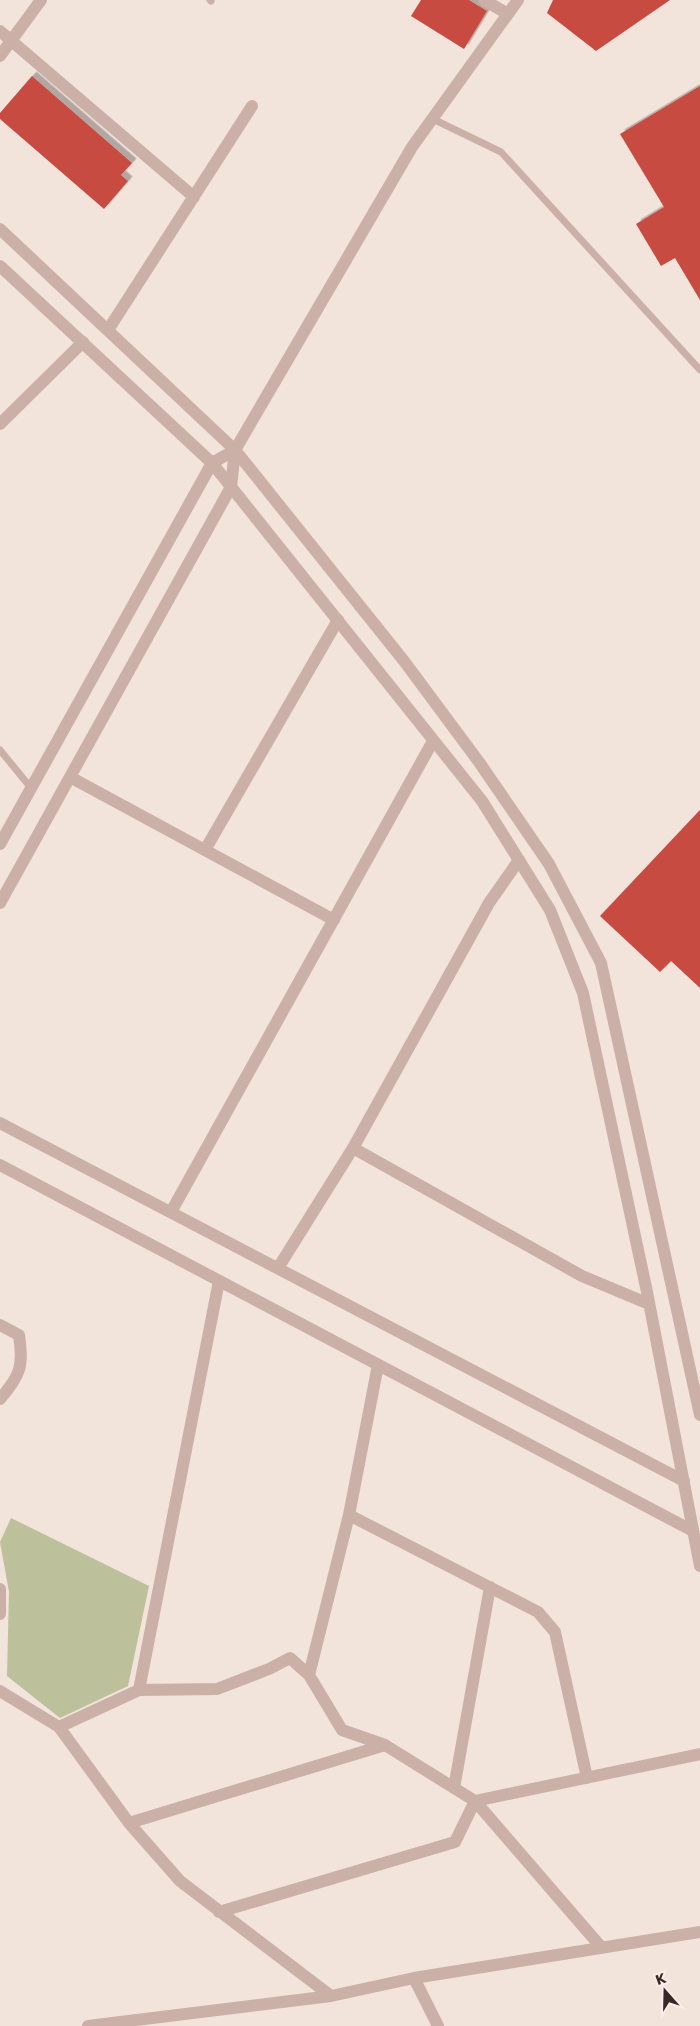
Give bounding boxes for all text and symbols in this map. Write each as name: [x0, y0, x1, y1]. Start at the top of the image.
north arrow: [640, 1966, 690, 2016]
text: K: [653, 1968, 669, 1990]

